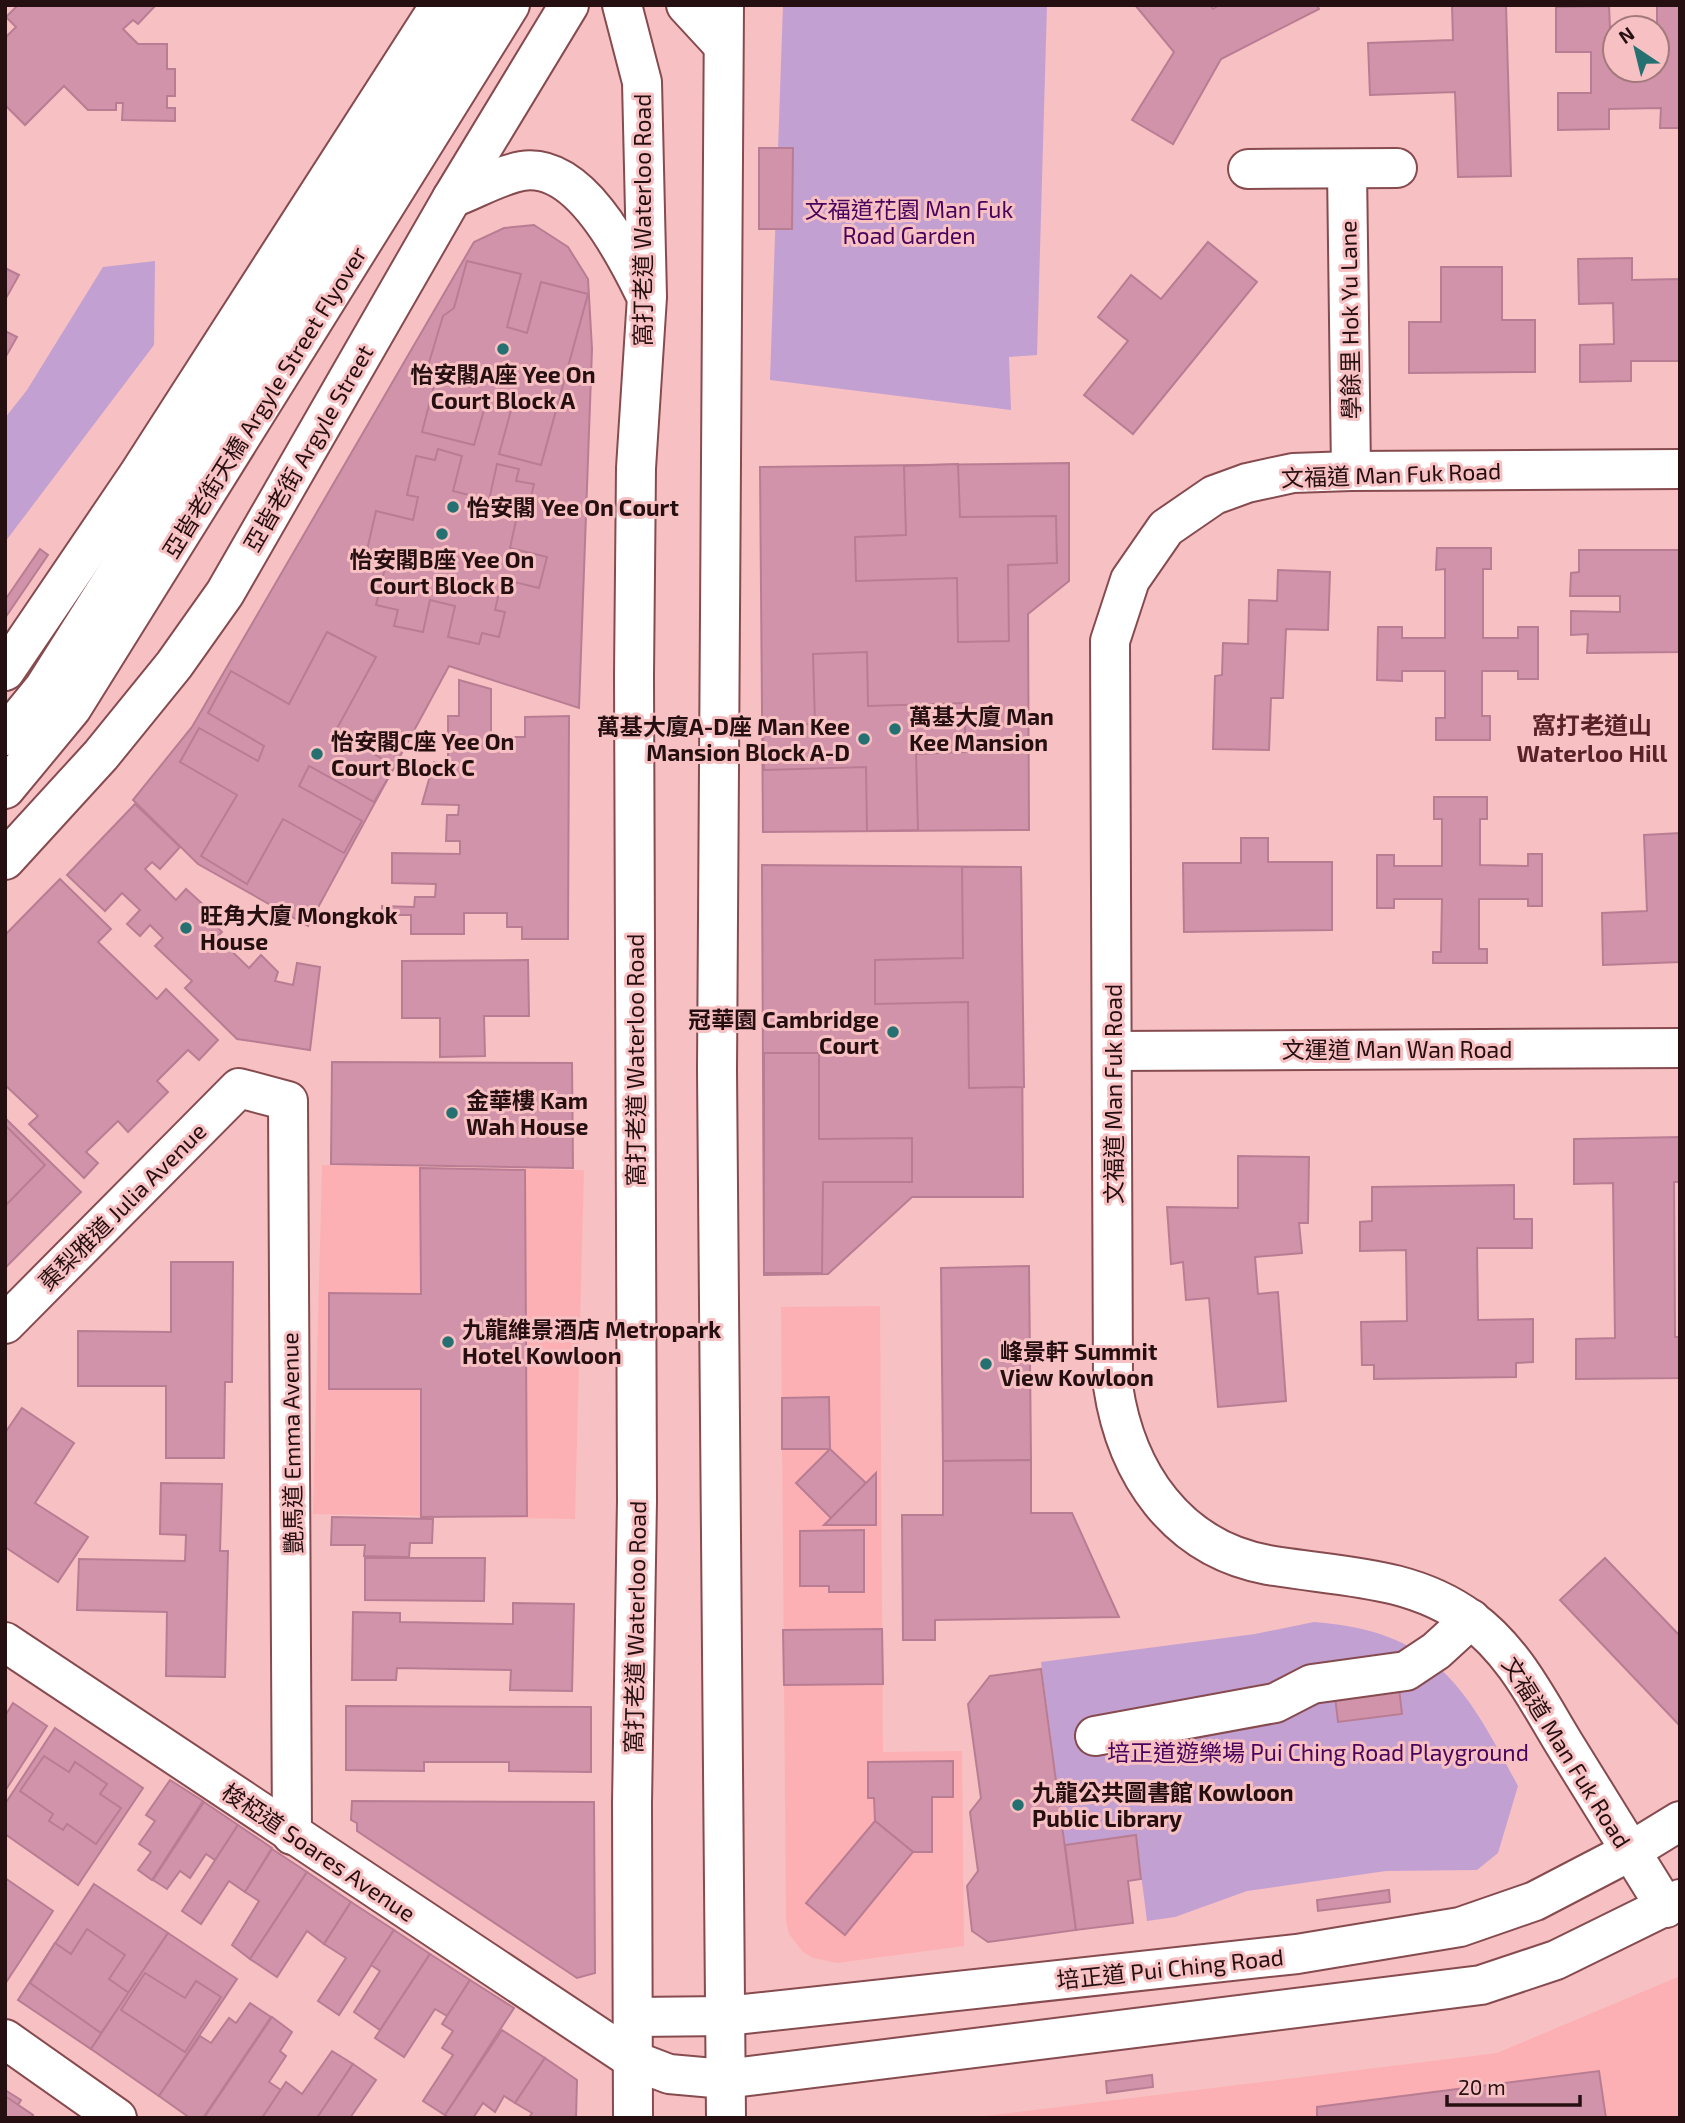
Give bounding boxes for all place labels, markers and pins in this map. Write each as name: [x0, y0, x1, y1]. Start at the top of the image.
marker: 怡安閣A座 Yee On Court Block A: [495, 341, 511, 357]
place label: 怡安閣A座 Yee On Court Block A: [411, 360, 595, 414]
place label: 怡安閣 Yee On Court: [467, 493, 679, 521]
marker: 怡安閣 Yee On Court: [445, 499, 461, 515]
marker: 怡安閣B座 Yee On Court Block B: [434, 526, 450, 542]
place label: 怡安閣B座 Yee On Court Block B: [350, 545, 534, 599]
place label: 萬基大廈 Man Kee Mansion: [909, 702, 1054, 756]
place label: 萬基大廈A-D座 Man Kee Mansion Block A-D: [597, 712, 850, 766]
marker: 萬基大廈 Man Kee Mansion: [887, 721, 903, 737]
place label: 怡安閣C座 Yee On Court Block C: [331, 727, 514, 781]
marker: 萬基大廈A-D座 Man Kee Mansion Block A-D: [856, 731, 872, 747]
marker: 怡安閣C座 Yee On Court Block C: [309, 746, 325, 762]
place label: 旺角大廈 Mongkok House: [200, 901, 398, 955]
marker: 旺角大廈 Mongkok House: [178, 920, 194, 936]
place label: 冠華園 Cambridge Court: [688, 1005, 879, 1059]
marker: 冠華園 Cambridge Court: [885, 1024, 901, 1040]
place label: 金華樓 Kam Wah House: [466, 1086, 588, 1140]
marker: 金華樓 Kam Wah House: [444, 1105, 460, 1121]
place label: 九龍維景酒店 Metropark Hotel Kowloon: [462, 1315, 721, 1369]
marker: 九龍維景酒店 Metropark Hotel Kowloon: [440, 1334, 456, 1350]
place label: 峰景軒 Summit View Kowloon: [1000, 1337, 1157, 1391]
marker: 峰景軒 Summit View Kowloon: [978, 1356, 994, 1372]
place label: 九龍公共圖書館 Kowloon Public Library: [1032, 1778, 1294, 1832]
marker: 九龍公共圖書館 Kowloon Public Library: [1010, 1797, 1026, 1813]

